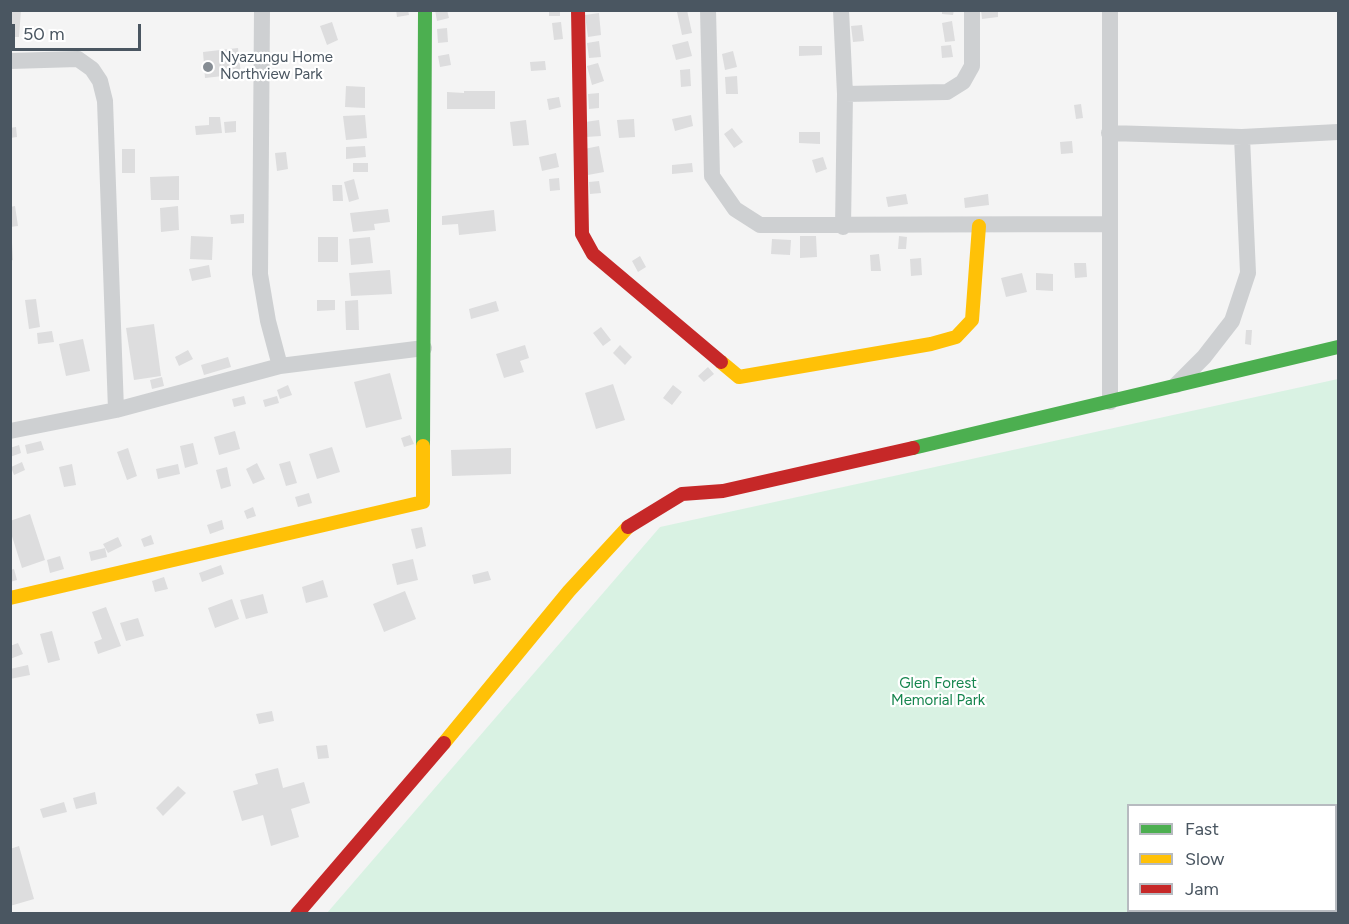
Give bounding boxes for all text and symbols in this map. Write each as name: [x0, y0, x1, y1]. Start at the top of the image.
scale bar: [15, 12, 144, 50]
text: 50 m: [23, 23, 65, 45]
place label: Nyazungu Home Northview Park: [220, 49, 333, 84]
marker: Nyazungu Home Northview Park: [201, 60, 215, 74]
park label: Glen Forest Memorial Park: [891, 675, 985, 710]
legend: [1127, 804, 1337, 912]
text: Fast: [1185, 818, 1219, 840]
text: Slow: [1185, 848, 1224, 870]
text: Jam: [1185, 878, 1219, 900]

